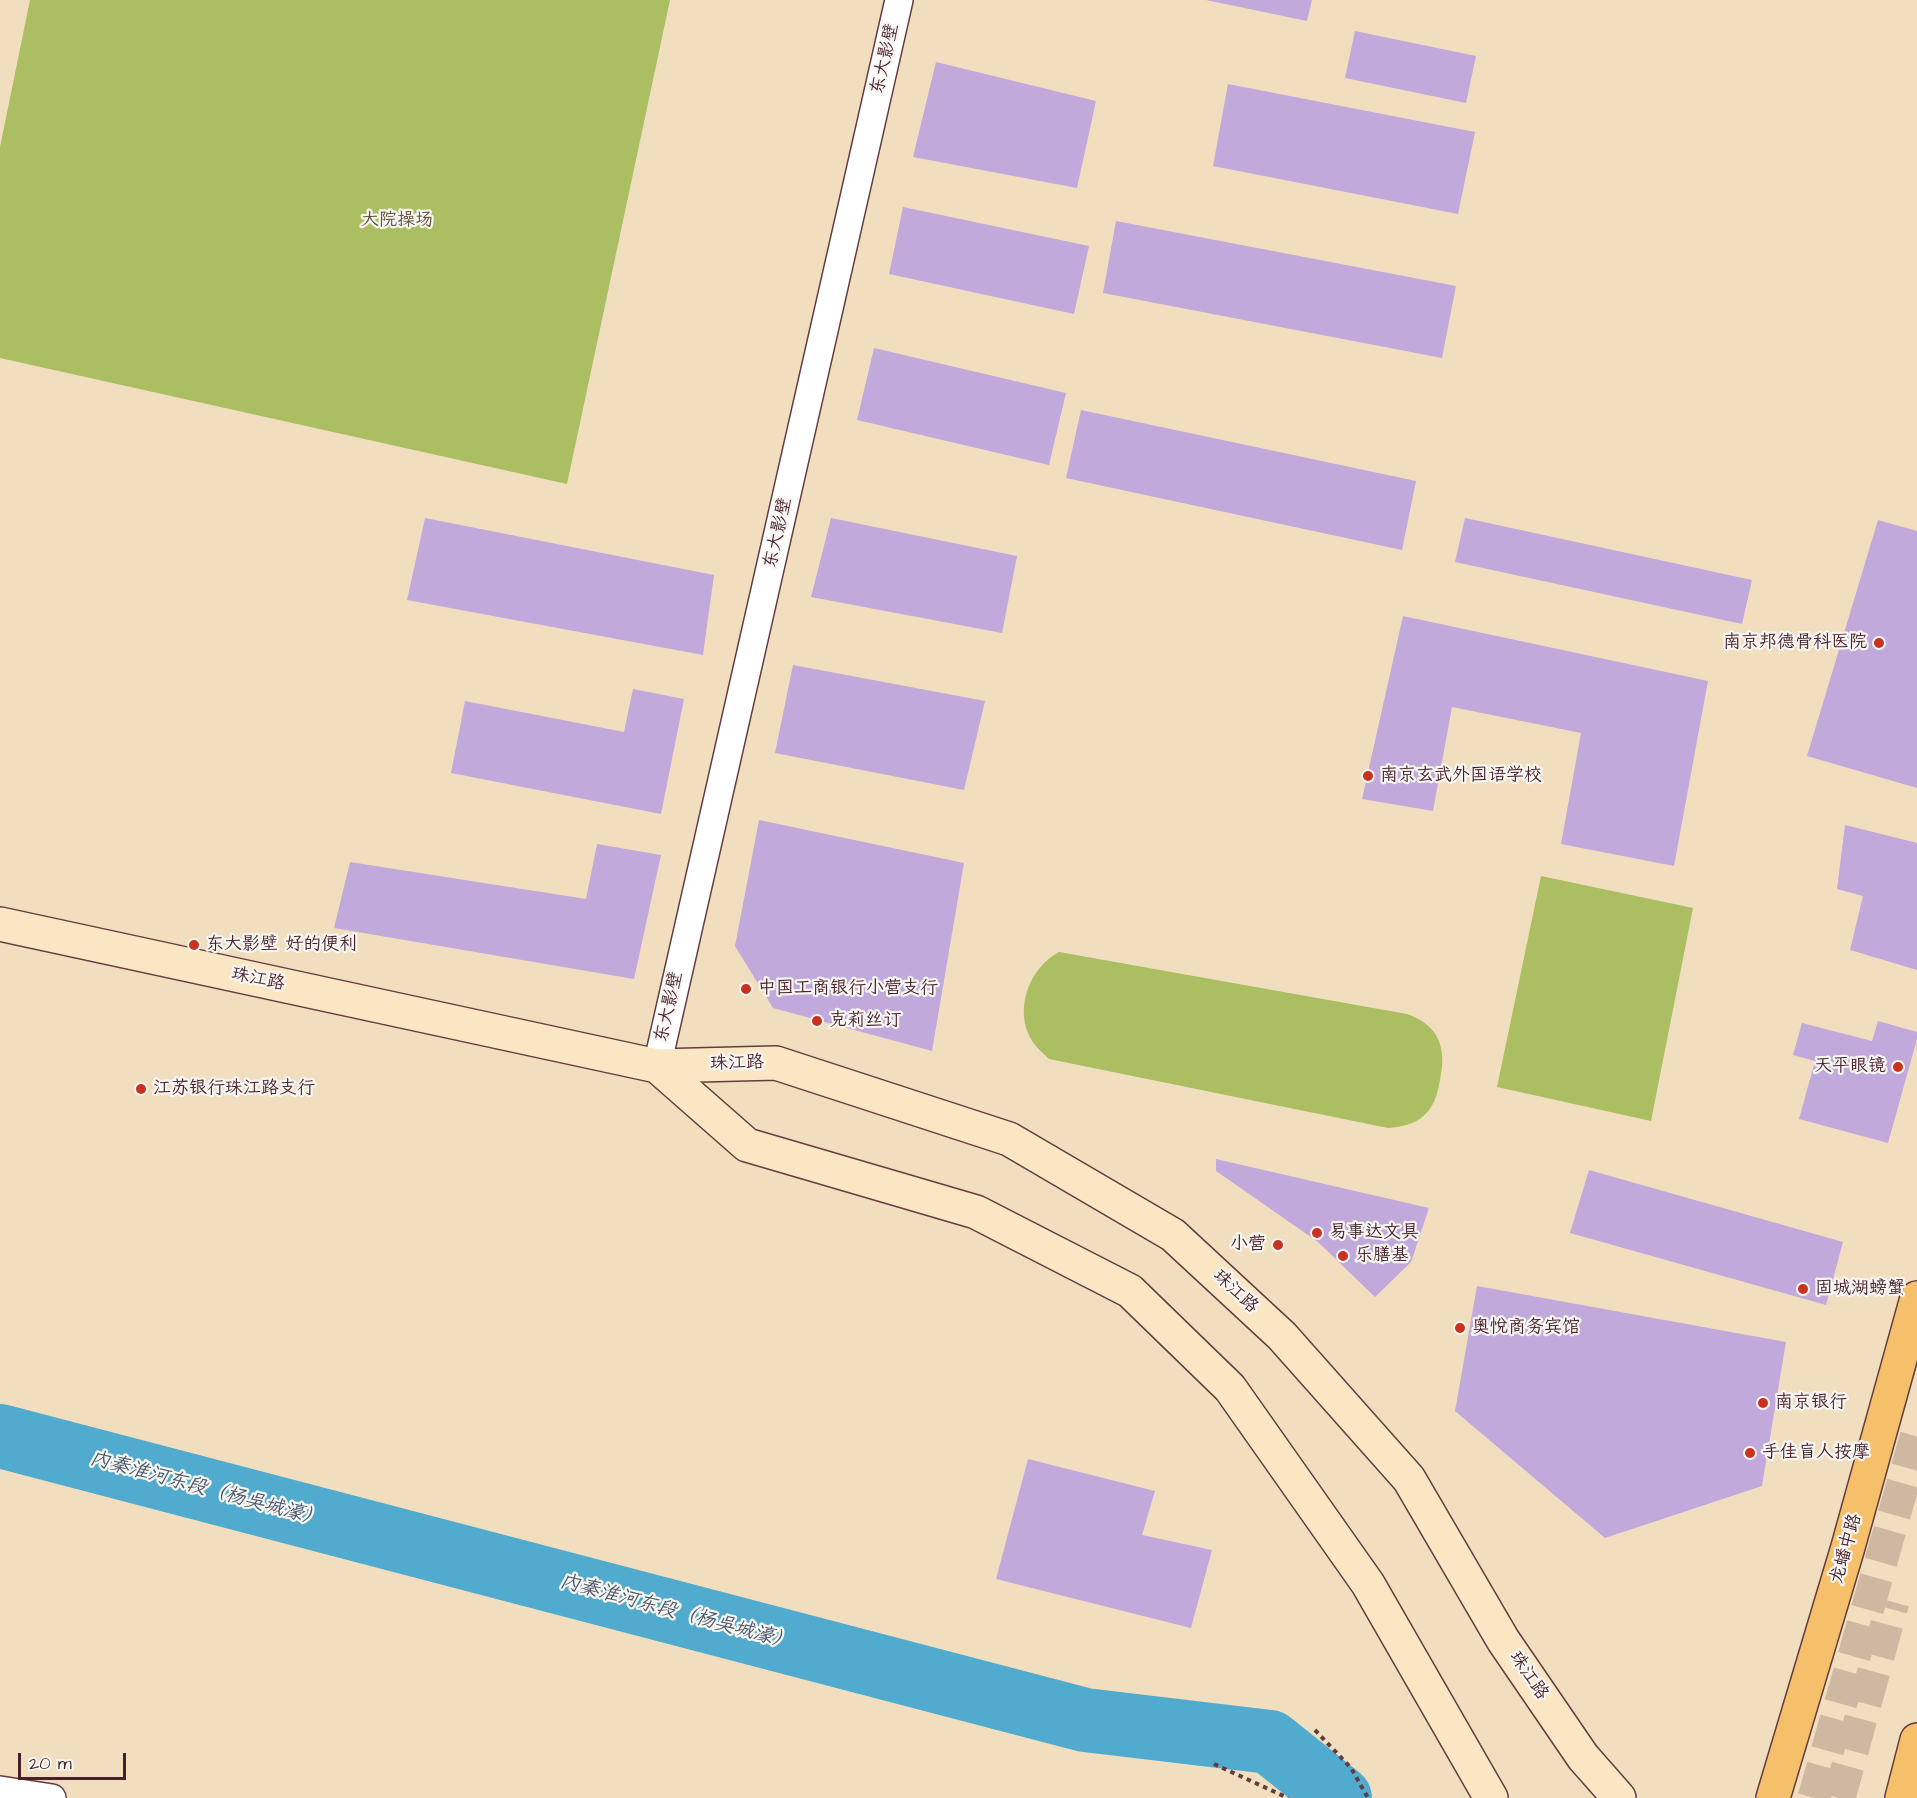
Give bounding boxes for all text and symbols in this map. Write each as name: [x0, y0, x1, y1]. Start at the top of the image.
street label: 东大影壁: [867, 21, 905, 97]
park label: 大院操场: [361, 210, 433, 232]
street label: 东大影壁: [760, 495, 798, 571]
place label: 南京邦德骨科医院: [1723, 632, 1867, 654]
marker: 南京邦德骨科医院: [1872, 636, 1886, 650]
place label: 南京玄武外国语学校: [1380, 765, 1542, 787]
marker: 南京玄武外国语学校: [1361, 769, 1375, 783]
place label: 东大影壁 好的便利: [206, 934, 357, 956]
marker: 东大影壁 好的便利: [187, 938, 201, 952]
street label: 珠江路: [229, 964, 287, 996]
street label: 东大影壁: [651, 969, 689, 1045]
place label: 中国工商银行小营支行: [758, 978, 938, 1000]
marker: 中国工商银行小营支行: [739, 982, 753, 996]
place label: 克莉丝订: [829, 1010, 901, 1032]
marker: 克莉丝订: [810, 1014, 824, 1028]
street label: 珠江路: [710, 1053, 764, 1075]
place label: 天平眼镜: [1814, 1056, 1886, 1078]
marker: 天平眼镜: [1891, 1060, 1905, 1074]
place label: 江苏银行珠江路支行: [153, 1078, 315, 1100]
marker: 江苏银行珠江路支行: [134, 1082, 148, 1096]
place label: 易事达文具: [1329, 1222, 1419, 1244]
marker: 易事达文具: [1310, 1226, 1324, 1240]
place label: 小营: [1230, 1234, 1266, 1256]
marker: 小营: [1271, 1238, 1285, 1252]
place label: 乐膳基: [1355, 1245, 1409, 1267]
marker: 乐膳基: [1336, 1249, 1350, 1263]
street label: 珠江路: [1208, 1266, 1262, 1318]
place label: 固城湖螃蟹: [1815, 1278, 1905, 1300]
marker: 固城湖螃蟹: [1796, 1282, 1810, 1296]
place label: 奥悦商务宾馆: [1472, 1317, 1580, 1339]
marker: 奥悦商务宾馆: [1453, 1321, 1467, 1335]
place label: 南京银行: [1775, 1392, 1847, 1414]
marker: 南京银行: [1756, 1396, 1770, 1410]
place label: 手佳盲人按摩: [1762, 1442, 1870, 1464]
marker: 手佳盲人按摩: [1743, 1446, 1757, 1460]
water label: 内秦淮河东段（杨吴城濠）: [87, 1447, 325, 1533]
street label: 龙蟠中路: [1827, 1511, 1867, 1587]
water label: 内秦淮河东段（杨吴城濠）: [557, 1570, 795, 1656]
street label: 珠江路: [1504, 1648, 1552, 1704]
scale bar: [21, 1741, 129, 1779]
text: 20 m: [29, 1751, 72, 1776]

